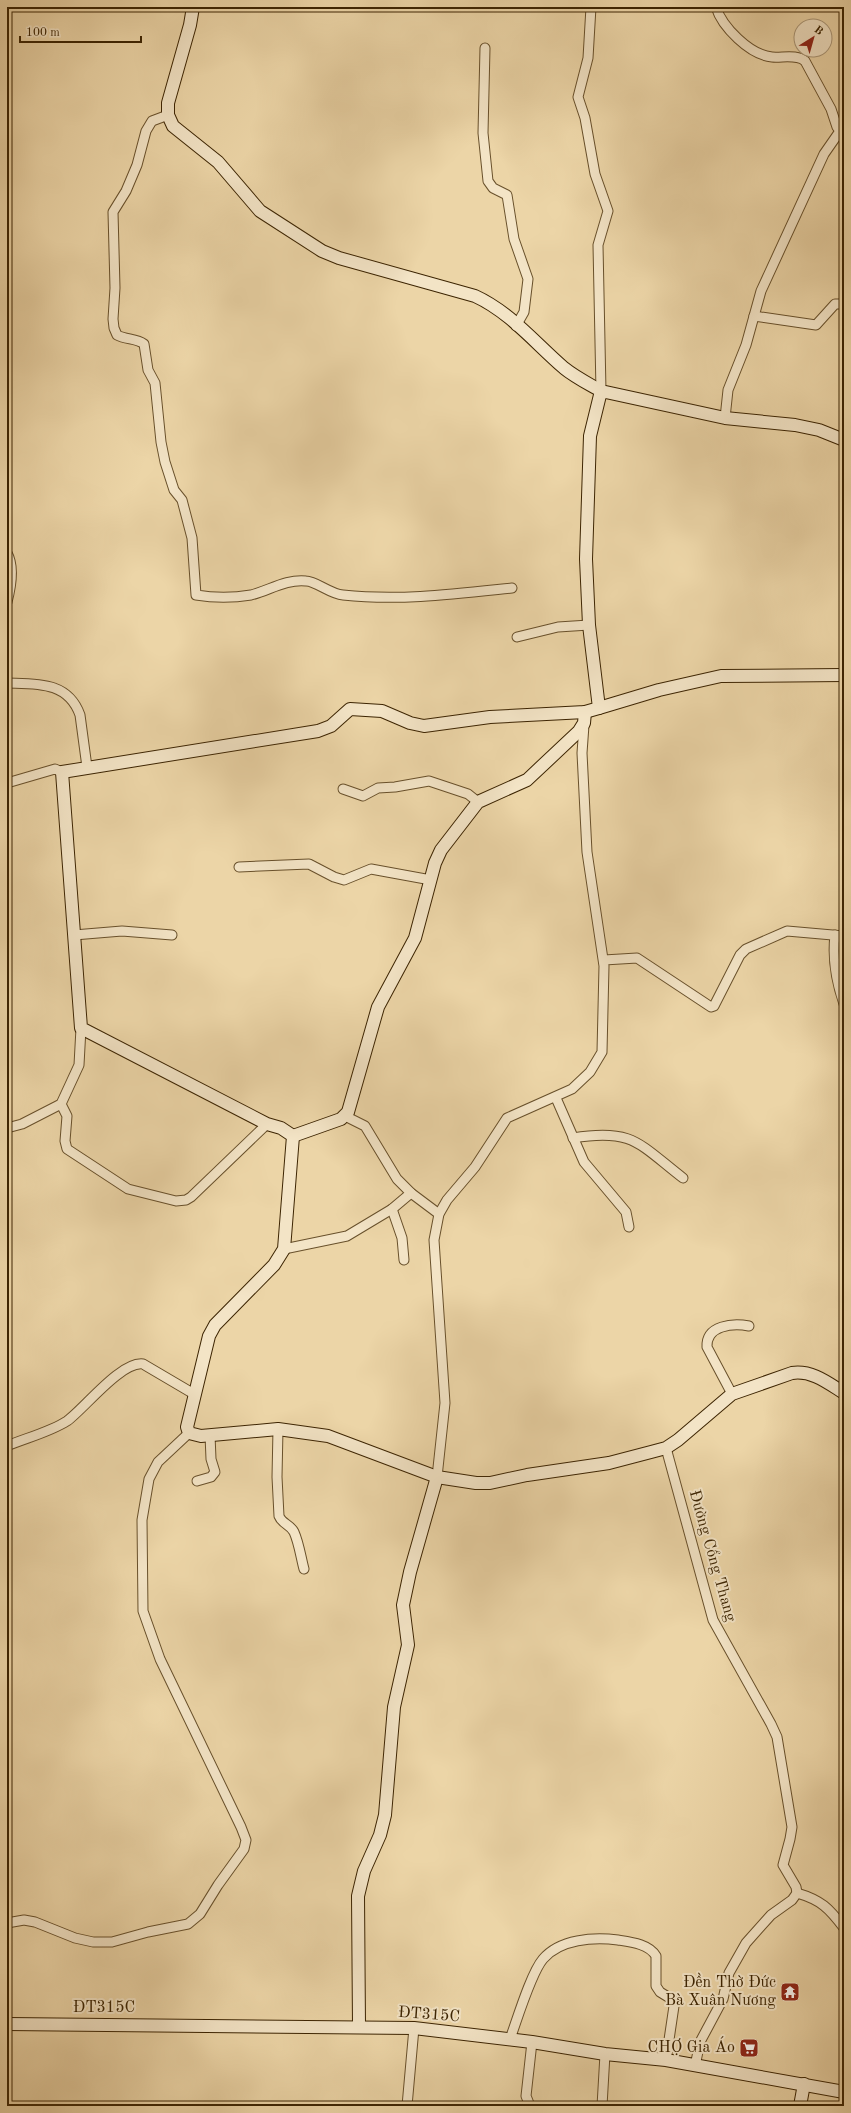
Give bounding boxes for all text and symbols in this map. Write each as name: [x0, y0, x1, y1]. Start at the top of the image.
scale bar: [20, 18, 141, 44]
north arrow: [793, 18, 833, 58]
text: B: [812, 24, 825, 38]
text: 100 m: [26, 27, 60, 39]
street label: Đường Cổng Thang: [686, 1488, 740, 1624]
place label: Đền Thờ Đức Bà Xuân Nương: [665, 1972, 776, 2009]
temple icon: Đền Thờ Đức Bà Xuân Nương: [779, 1981, 801, 2003]
street label: ĐT315C: [73, 2000, 135, 2016]
street label: ĐT315C: [397, 2005, 461, 2025]
place label: CHỢ Gia Áo: [648, 2036, 735, 2056]
supermarket icon: CHỢ Gia Áo: [738, 2037, 760, 2059]

